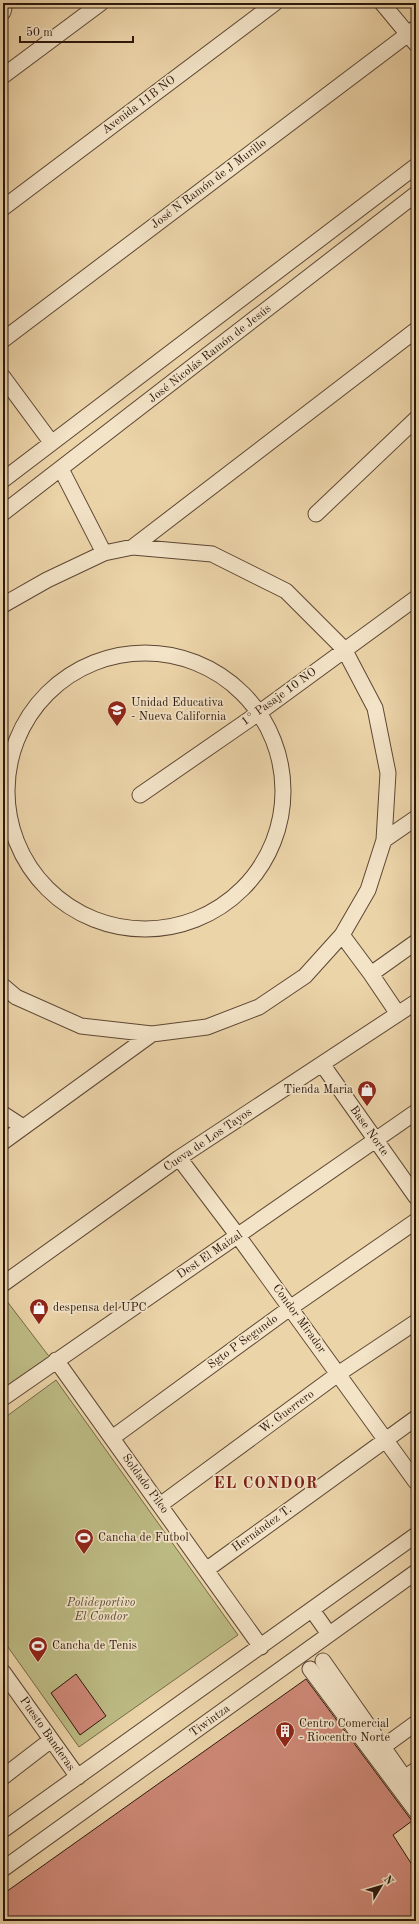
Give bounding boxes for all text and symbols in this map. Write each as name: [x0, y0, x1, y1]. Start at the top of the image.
scale bar: [20, 18, 133, 44]
text: 50 m: [26, 26, 53, 39]
street label: Avenida 11B NO: [100, 74, 178, 136]
street label: José N Ramón de J Murillo: [149, 137, 269, 231]
street label: José Nicolás Ramón de Jesús: [147, 303, 273, 405]
street label: 1° Pasaje 10 NO: [239, 666, 319, 728]
place label: Unidad Educativa - Nueva California: [131, 697, 226, 723]
school or university icon: Unidad Educativa - Nueva California: [106, 699, 128, 727]
shop icon: Tienda Maria: [356, 1079, 378, 1107]
place label: Tienda Maria: [284, 1084, 353, 1096]
street label: Base Norte: [347, 1104, 391, 1159]
street label: Cueva de Los Tayos: [162, 1106, 254, 1174]
street label: Dest El Maizal: [175, 1229, 245, 1281]
street label: Condor Mirador: [270, 1282, 328, 1356]
shop icon: despensa del UPC: [28, 1297, 50, 1325]
place label: despensa del UPC: [53, 1302, 147, 1314]
street label: Sgto P Segundo: [206, 1313, 280, 1371]
street label: W. Guerrero: [257, 1388, 317, 1436]
street label: Soldado Pilco: [120, 1452, 171, 1516]
district label: EL CONDOR: [213, 1476, 319, 1492]
street label: Hernández T.: [230, 1503, 294, 1555]
sports icon: Cancha de Futbol: [73, 1527, 95, 1555]
place label: Cancha de Futbol: [98, 1532, 189, 1544]
park label: Polideportivo El Condor: [66, 1597, 136, 1623]
sports icon: Cancha de Tenis: [27, 1635, 49, 1663]
place label: Cancha de Tenis: [52, 1640, 137, 1652]
street label: Puesto Banderas: [17, 1695, 77, 1773]
street label: Tiwintza: [188, 1703, 232, 1739]
place label: Centro Comercial - Riocentro Norte: [299, 1718, 391, 1744]
building icon: Centro Comercial - Riocentro Norte: [274, 1720, 296, 1748]
north arrow: [361, 1866, 401, 1906]
text: N: [381, 1874, 395, 1888]

